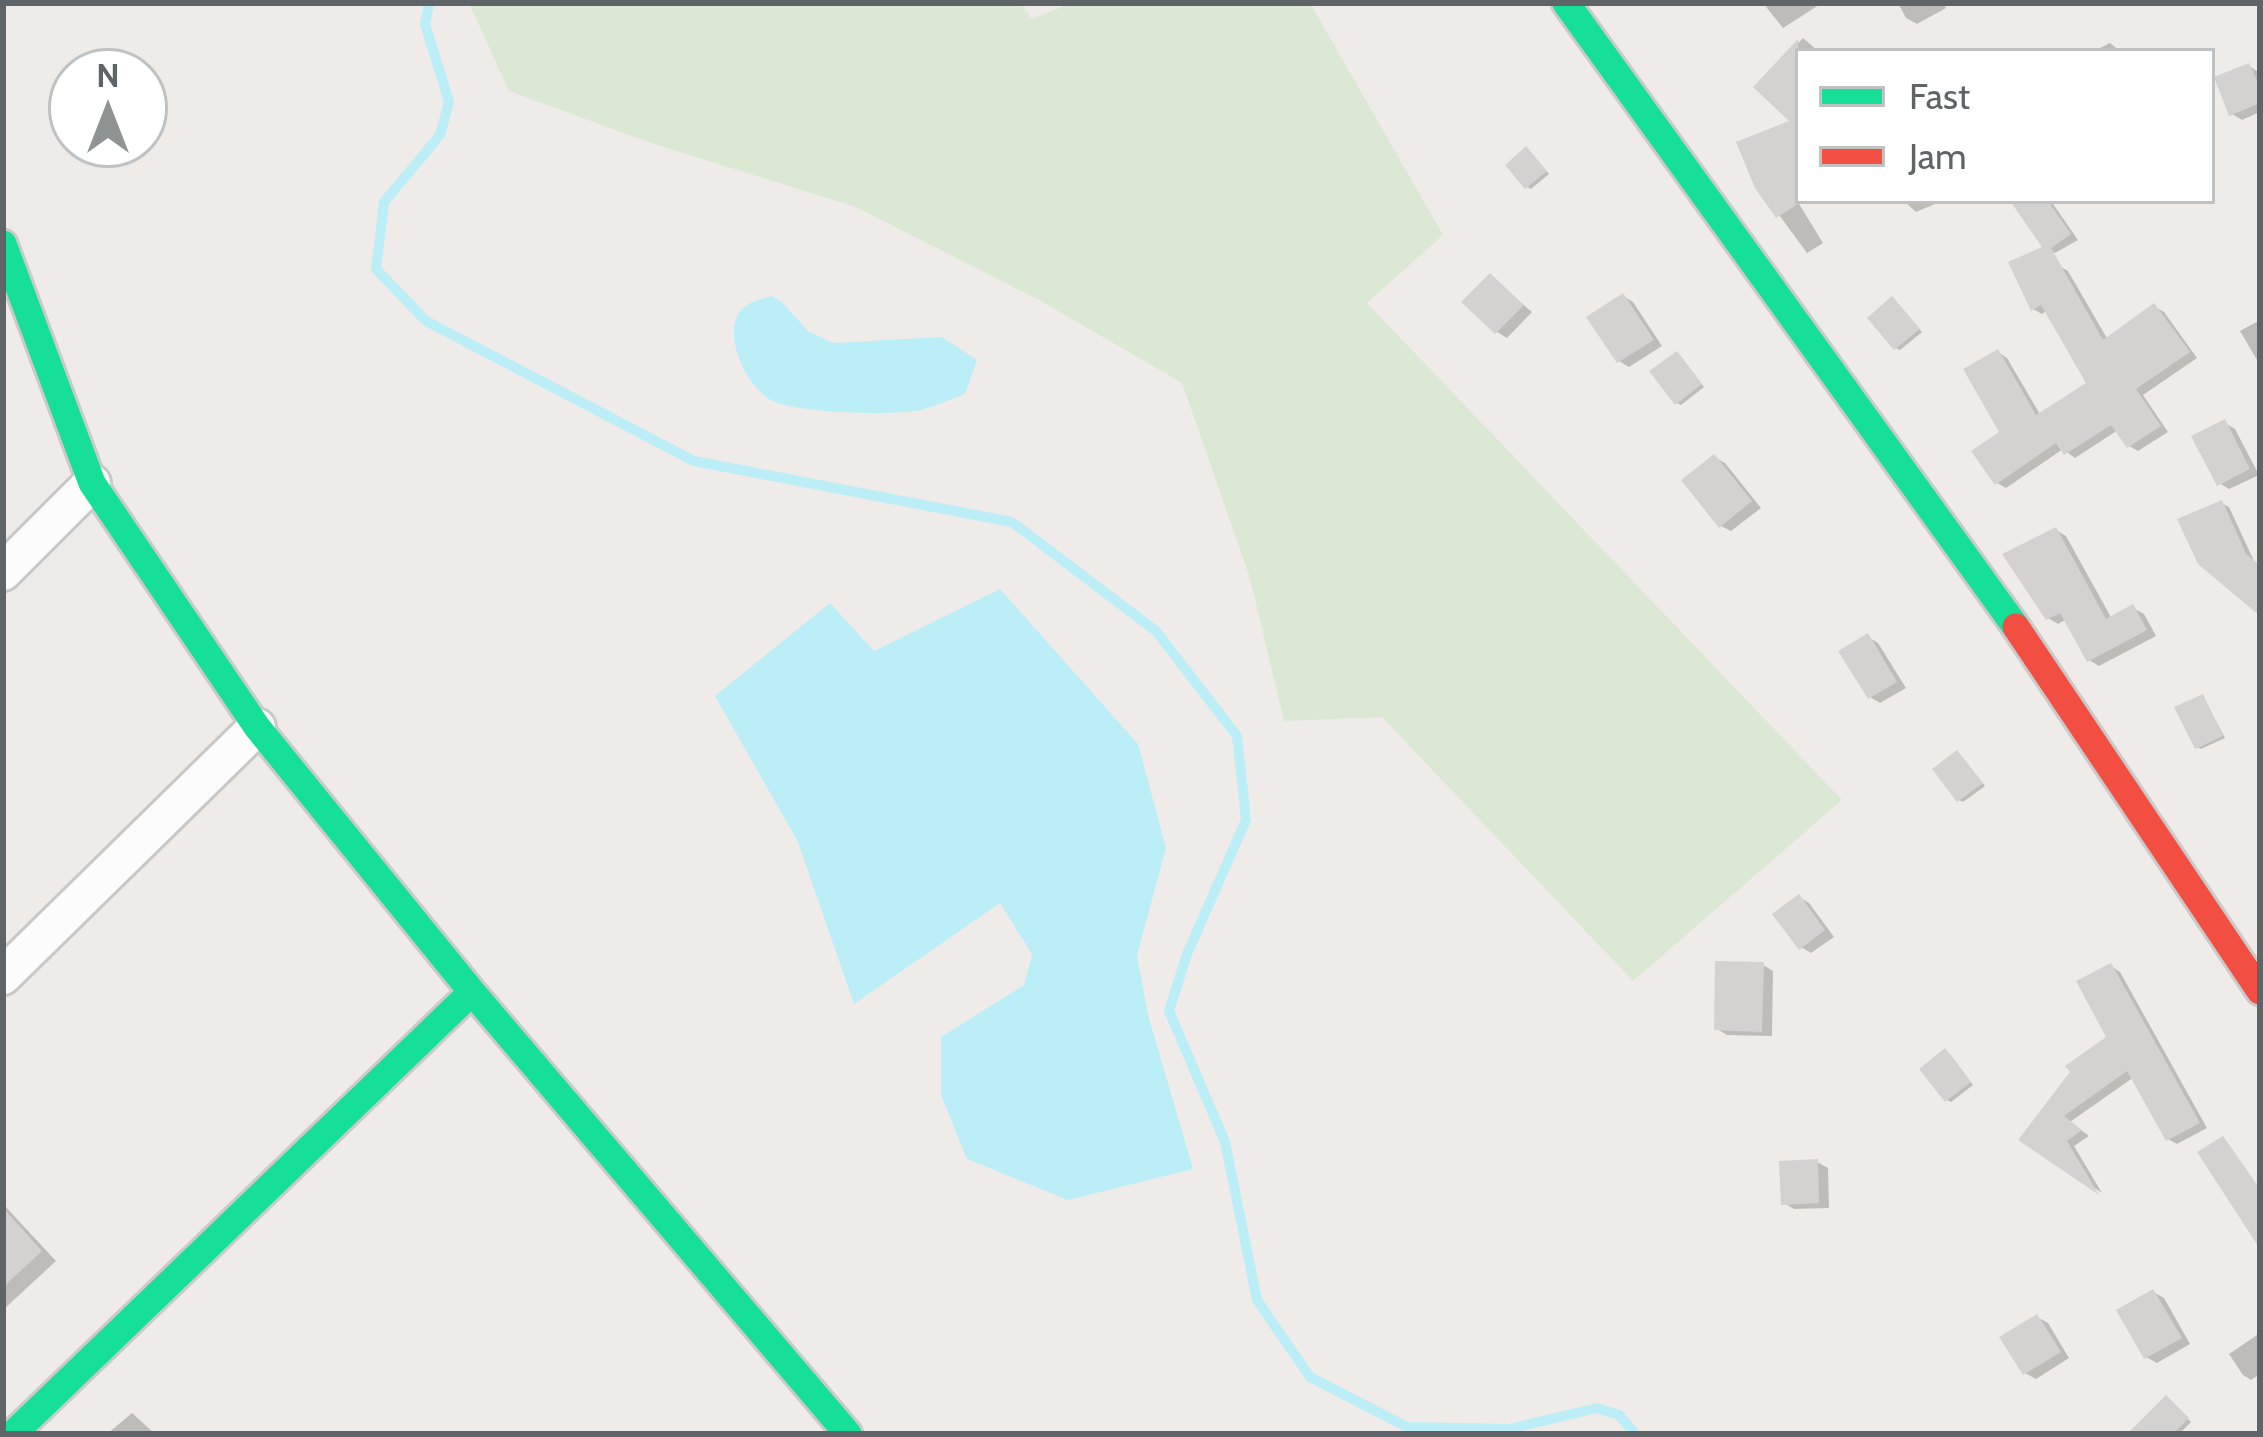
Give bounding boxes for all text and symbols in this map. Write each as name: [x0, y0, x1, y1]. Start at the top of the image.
north arrow: [48, 48, 168, 168]
legend: [1795, 48, 2215, 204]
text: N: [96, 55, 120, 95]
text: Fast: [1909, 74, 1970, 118]
text: Jam: [1909, 134, 1967, 178]

